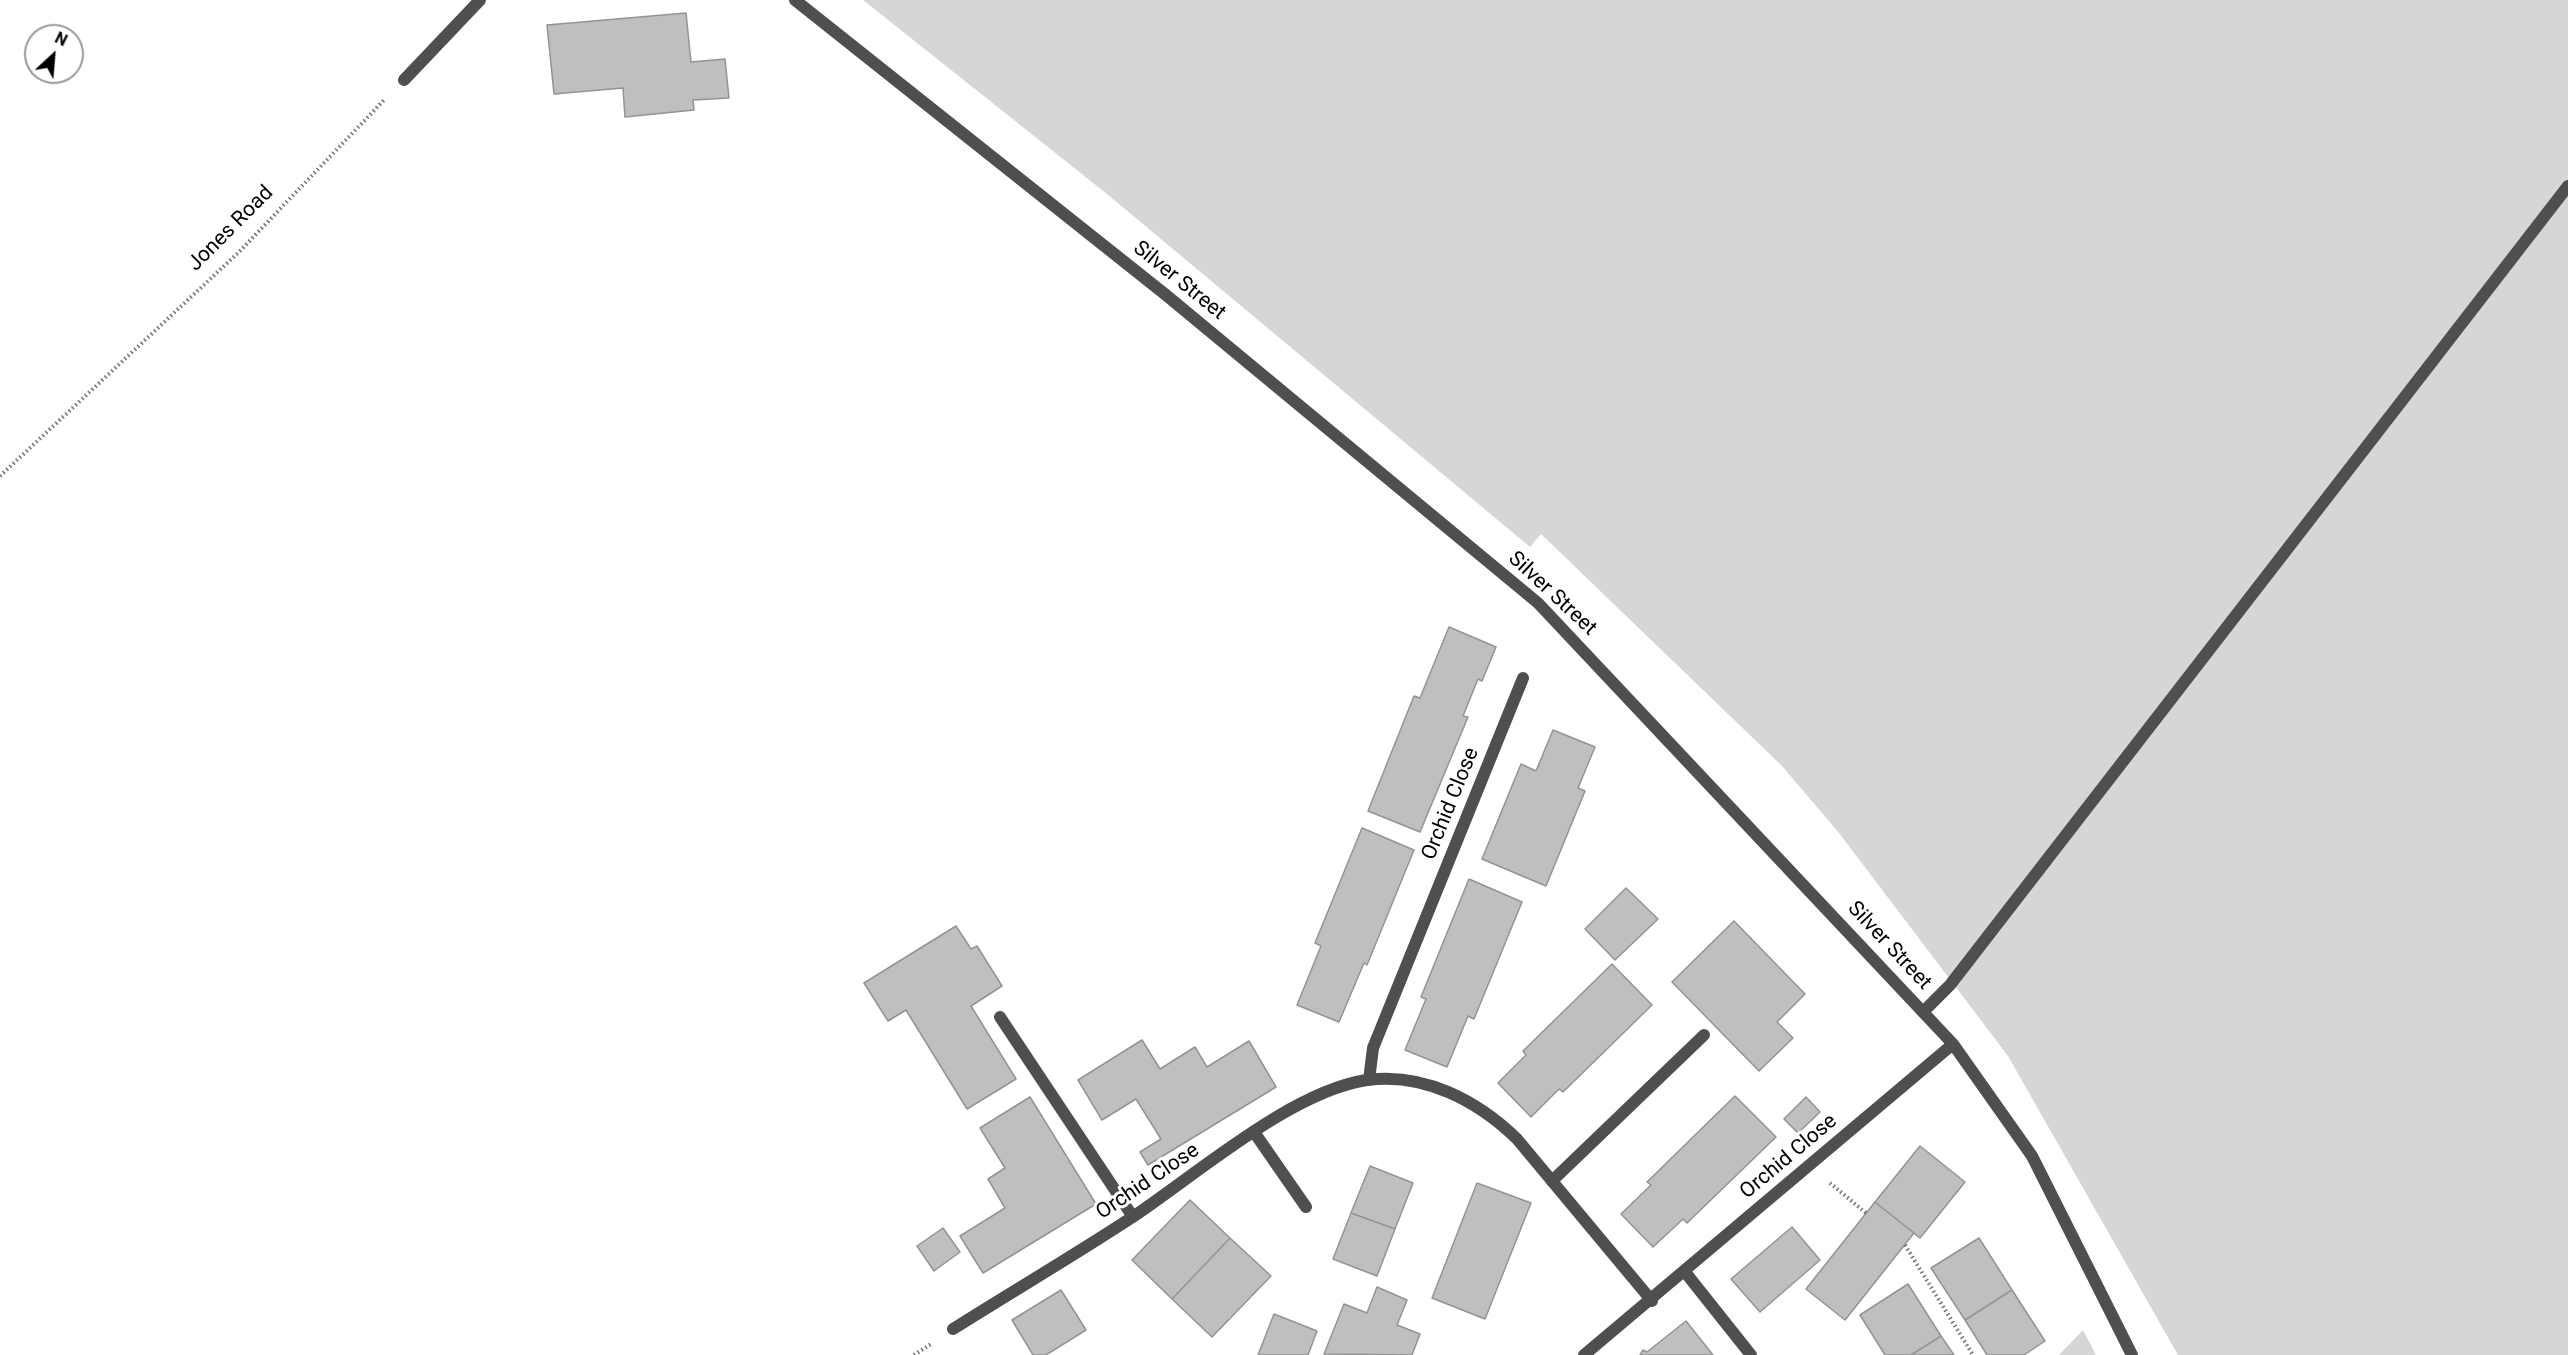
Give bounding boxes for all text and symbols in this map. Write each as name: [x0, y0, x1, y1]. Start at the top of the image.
north arrow: [24, 24, 84, 84]
text: N: [52, 28, 70, 50]
street label: Jones Road: [183, 181, 279, 277]
street label: Silver Street: [1128, 236, 1230, 326]
street label: Silver Street: [1503, 547, 1601, 641]
street label: Orchid Close: [1417, 744, 1485, 864]
street label: Silver Street: [1842, 897, 1936, 995]
street label: Orchid Close: [1735, 1109, 1843, 1205]
street label: Orchid Close: [1092, 1138, 1204, 1226]

